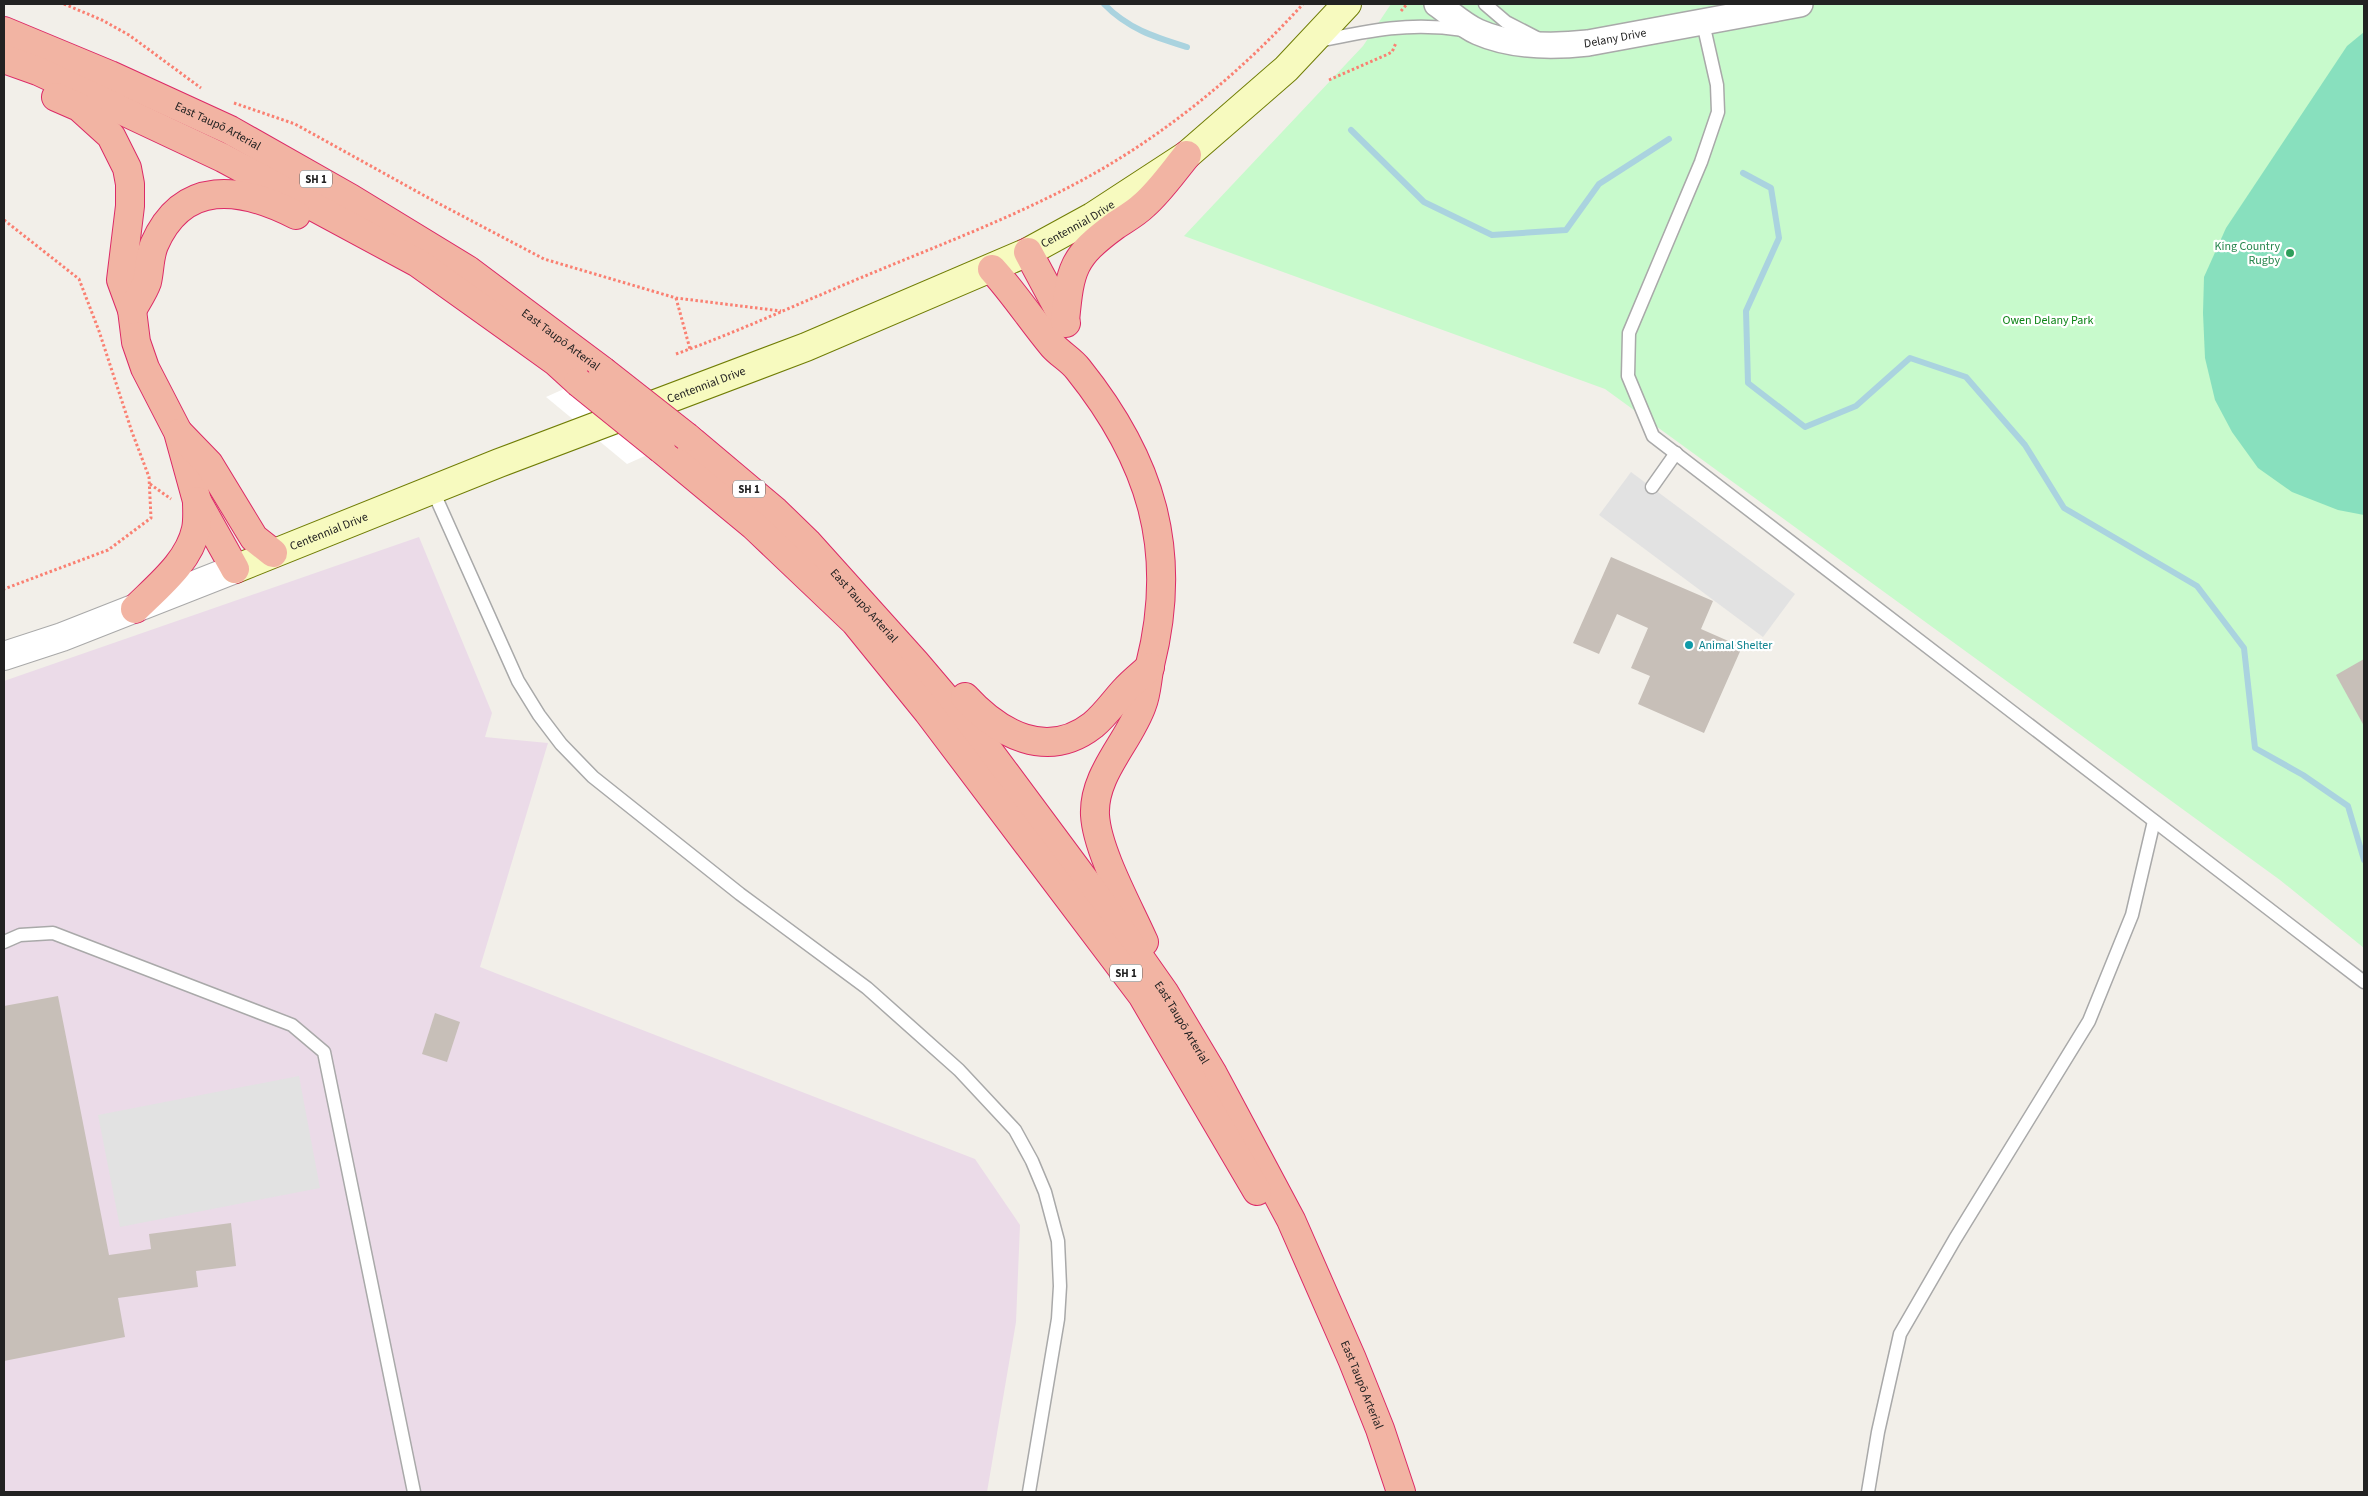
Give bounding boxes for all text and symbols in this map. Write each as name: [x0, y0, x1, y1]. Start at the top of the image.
street label: Delany Drive: [1583, 24, 1648, 52]
street label: East Taupō Arterial: [172, 97, 264, 154]
road number: SH 1: [300, 170, 332, 188]
street label: Centennial Drive: [1037, 196, 1118, 252]
place label: King Country Rugby: [2215, 238, 2280, 269]
marker: King Country Rugby: [2284, 247, 2296, 259]
street label: East Taupō Arterial: [518, 305, 604, 375]
park label: Owen Delany Park: [2003, 312, 2094, 329]
street label: Centennial Drive: [664, 362, 748, 407]
road number: SH 1: [733, 480, 765, 498]
street label: Centennial Drive: [287, 508, 370, 555]
street label: East Taupō Arterial: [826, 565, 902, 646]
place label: Animal Shelter: [1699, 637, 1773, 654]
marker: Animal Shelter: [1683, 639, 1695, 651]
road number: SH 1: [1110, 964, 1142, 981]
street label: East Taupō Arterial: [1150, 978, 1214, 1067]
street label: East Taupō Arterial: [1336, 1338, 1388, 1431]

